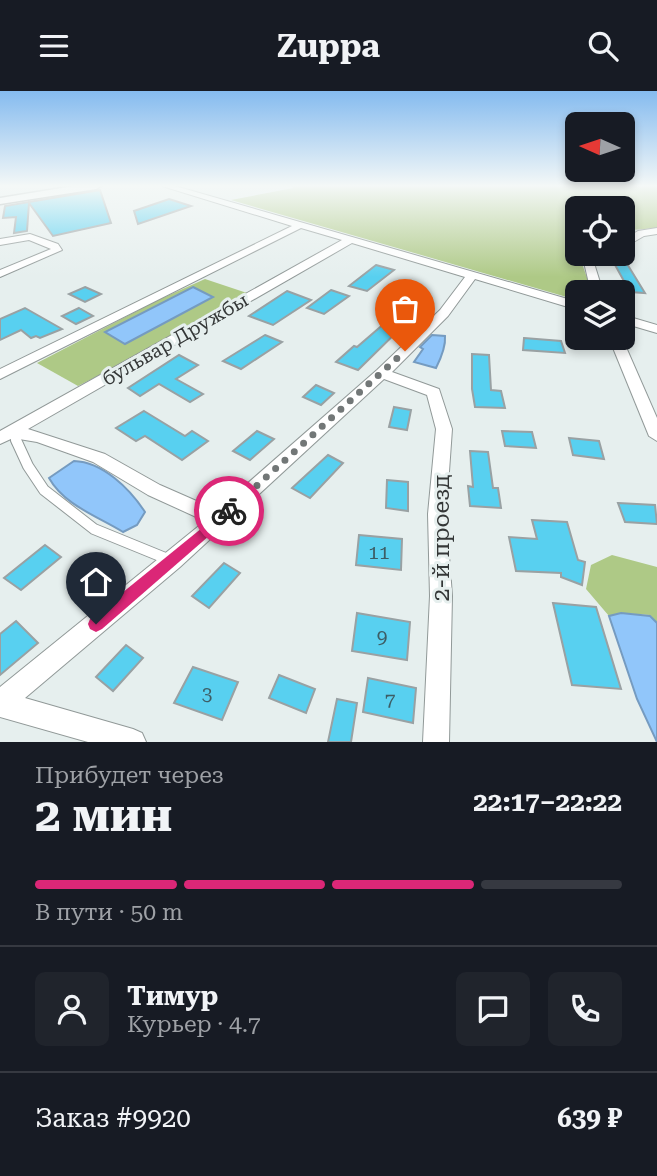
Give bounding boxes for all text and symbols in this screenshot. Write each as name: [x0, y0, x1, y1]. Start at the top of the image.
icon: menu: [35, 27, 73, 65]
text: Zuppa: [277, 27, 380, 65]
icon: search: [584, 27, 622, 65]
north arrow: [565, 112, 635, 182]
map controls: [565, 112, 635, 350]
button: locate: [565, 196, 635, 266]
pin: [375, 279, 435, 351]
button: layers: [565, 280, 635, 350]
street label: бульвар Дружбы: [98, 288, 252, 391]
icon: bag: [386, 290, 424, 328]
street label: 2-й проезд: [428, 474, 455, 602]
courier: [194, 476, 264, 546]
icon: bike: [210, 492, 248, 530]
house number: 11: [368, 541, 390, 564]
pin: [66, 552, 126, 624]
icon: home: [77, 563, 115, 601]
house number: 9: [377, 625, 387, 648]
house number: 3: [202, 682, 212, 705]
house number: 7: [385, 689, 396, 712]
text: Прибудет через: [35, 762, 224, 789]
text: 22:17–22:22: [473, 787, 622, 817]
text: 2 мин: [35, 788, 172, 842]
text: В пути · 50 m: [35, 899, 183, 926]
button: person: [35, 972, 109, 1046]
button: chat: [456, 972, 530, 1046]
button: phone: [548, 972, 622, 1046]
text: Тимур: [127, 981, 218, 1011]
text: Курьер · 4.7: [127, 1011, 261, 1038]
text: Заказ #9920: [35, 1103, 191, 1133]
text: 639 ₽: [557, 1103, 622, 1133]

